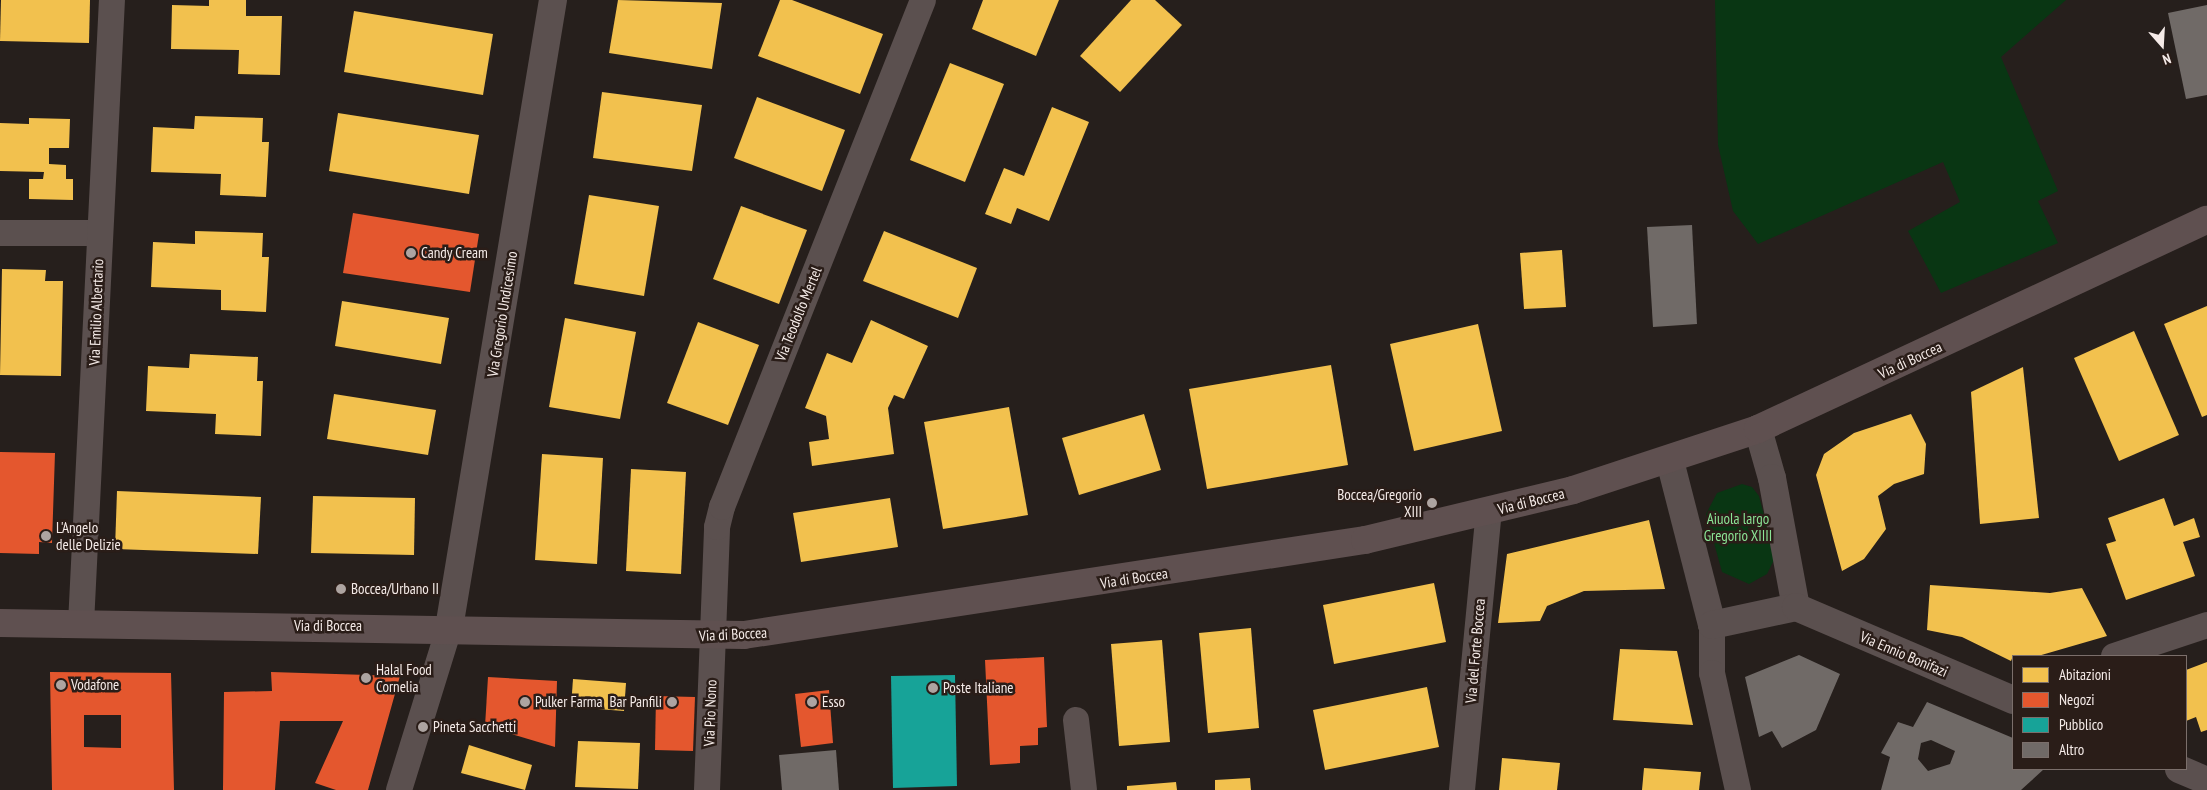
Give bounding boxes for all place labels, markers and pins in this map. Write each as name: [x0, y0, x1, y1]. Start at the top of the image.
place label: Candy Cream: [421, 244, 488, 262]
marker: Candy Cream: [405, 247, 417, 259]
place label: Boccea/Gregorio XIII: [1337, 485, 1422, 520]
marker: Boccea/Gregorio XIII: [1426, 497, 1438, 509]
place label: L'Angelo delle Delizie: [56, 518, 121, 553]
marker: L'Angelo delle Delizie: [40, 530, 52, 542]
place label: Boccea/Urbano II: [351, 580, 439, 598]
marker: Boccea/Urbano II: [335, 583, 347, 595]
place label: Halal Food Cornelia: [376, 660, 432, 695]
marker: Halal Food Cornelia: [360, 672, 372, 684]
place label: Vodafone: [71, 676, 119, 694]
marker: Vodafone: [55, 679, 67, 691]
place label: Poste Italiane: [943, 679, 1013, 697]
marker: Poste Italiane: [927, 682, 939, 694]
place label: Pulker Farma: [535, 693, 603, 711]
place label: Bar Panfili: [609, 693, 662, 711]
place label: Esso: [822, 693, 845, 711]
marker: Pulker Farma: [519, 696, 531, 708]
marker: Bar Panfili: [666, 696, 678, 708]
marker: Esso: [806, 696, 818, 708]
place label: Pineta Sacchetti: [433, 718, 516, 736]
marker: Pineta Sacchetti: [417, 721, 429, 733]

